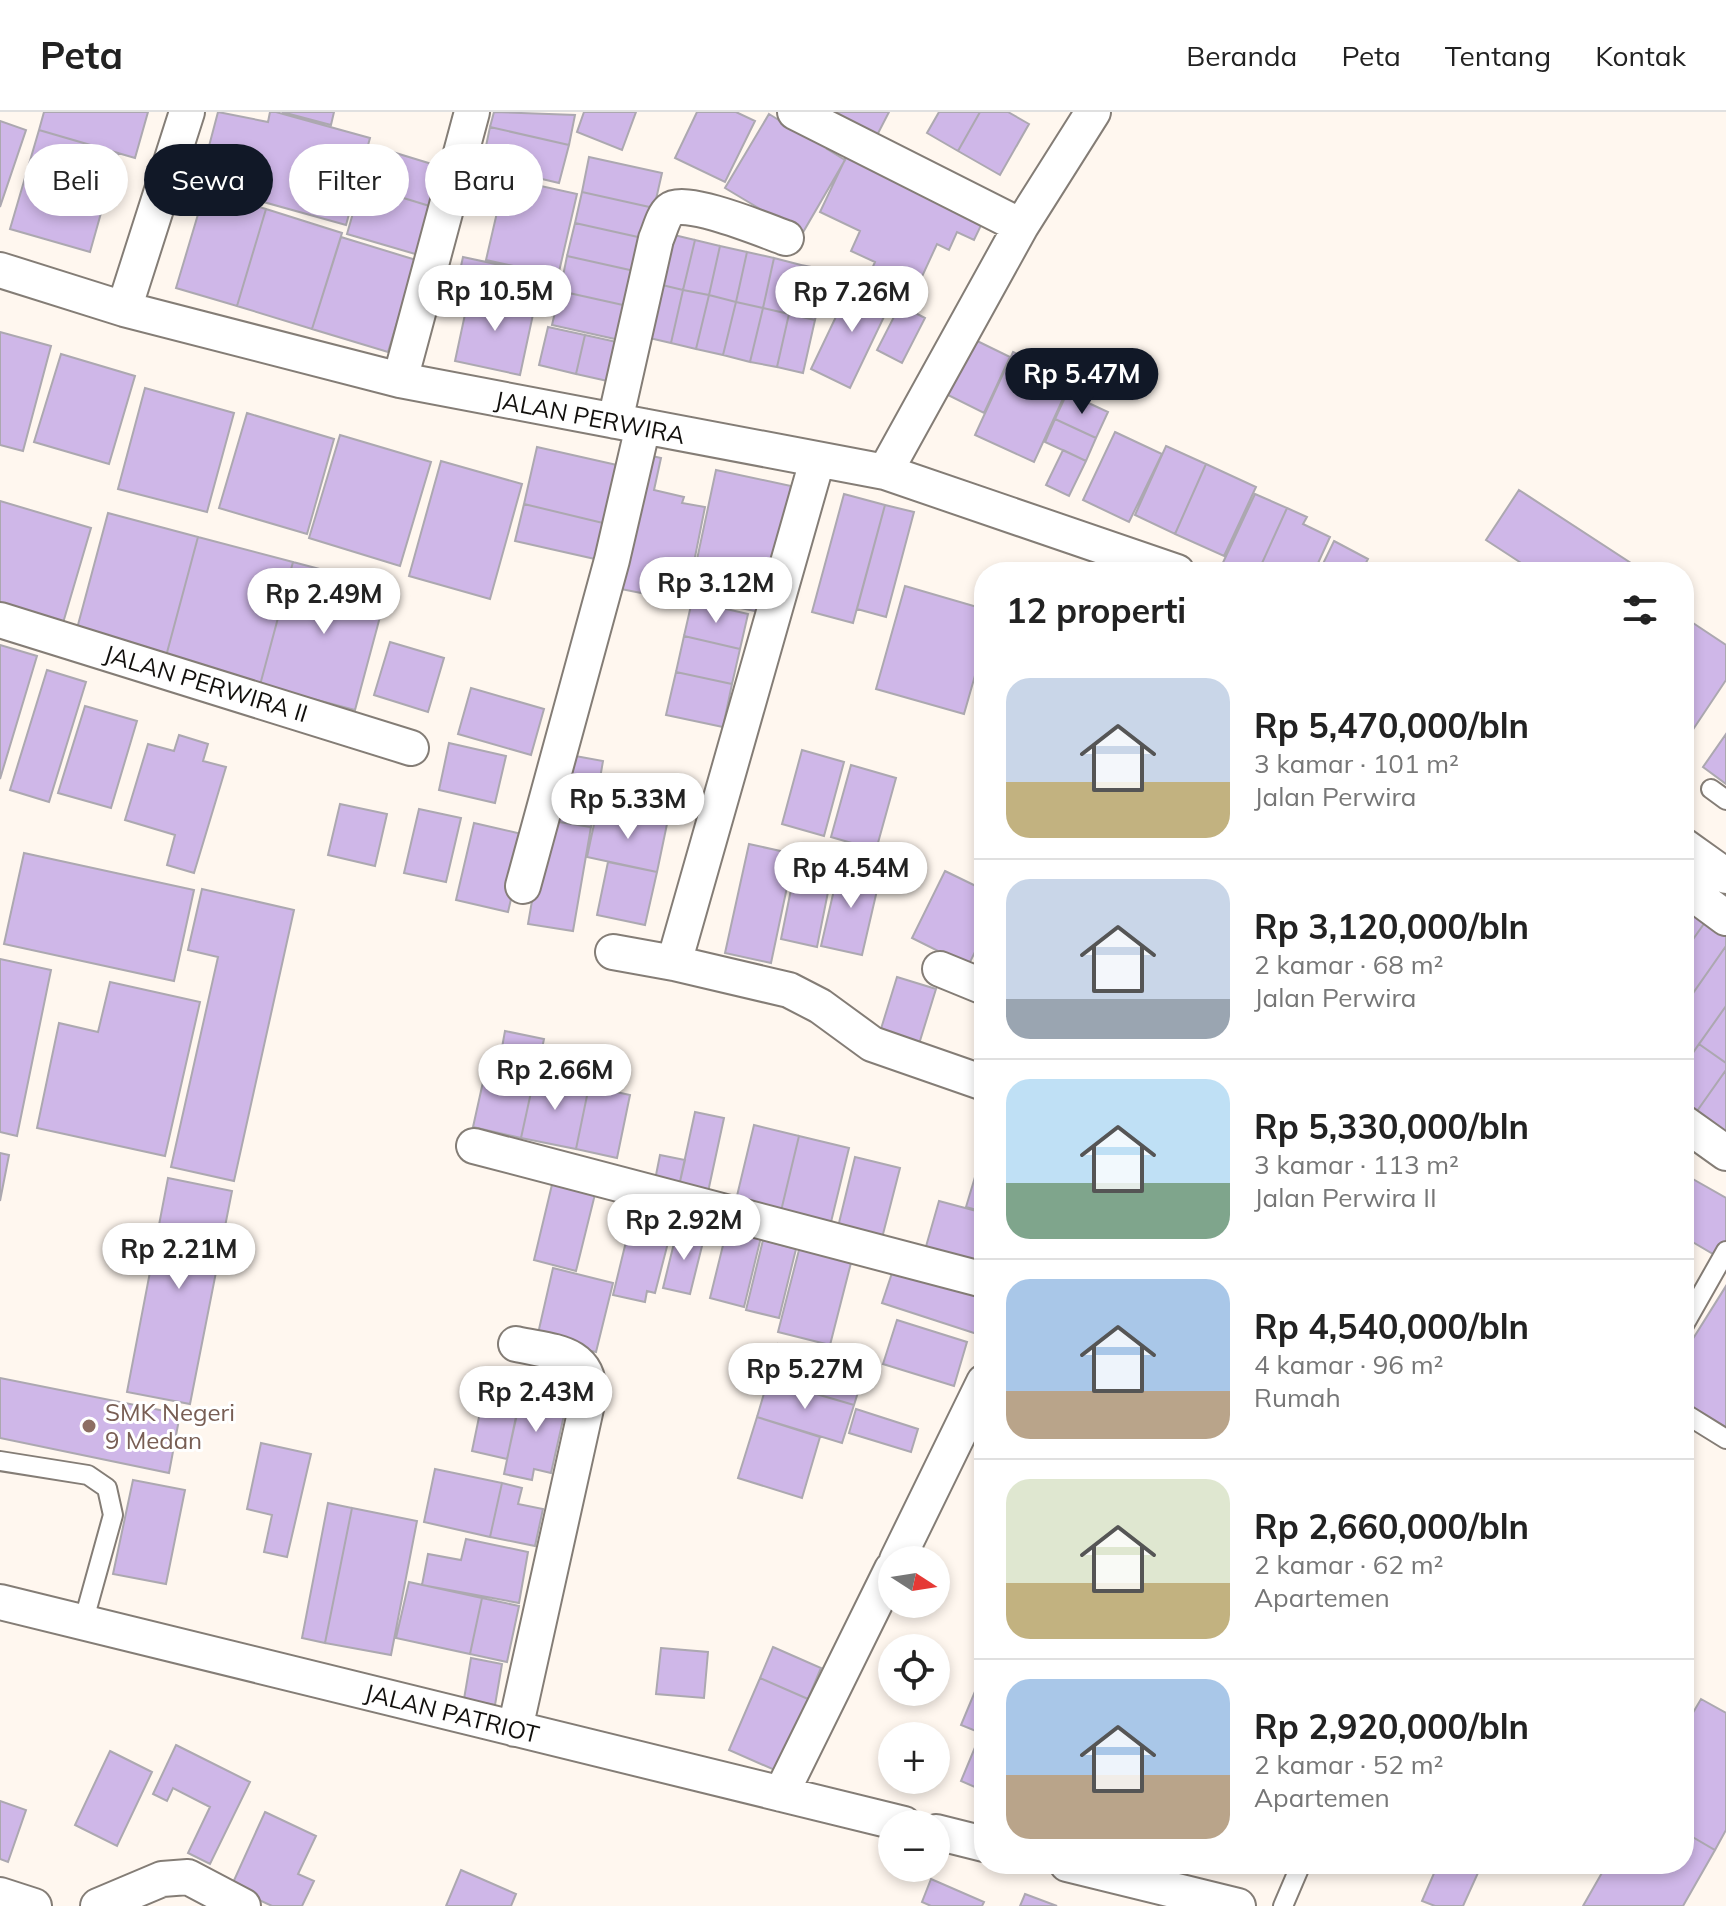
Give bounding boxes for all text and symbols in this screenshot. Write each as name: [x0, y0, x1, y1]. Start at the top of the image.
text: Peta: [40, 31, 123, 79]
text: Beranda: [1186, 38, 1297, 73]
text: Peta: [1341, 38, 1401, 73]
text: Tentang: [1445, 38, 1551, 73]
text: Kontak: [1595, 38, 1686, 73]
chip: Beli: [24, 144, 128, 216]
chip: Sewa: [144, 144, 273, 216]
chip: Filter: [289, 144, 409, 216]
chip: Baru: [425, 144, 543, 216]
pin: Rp 10.5M: [412, 265, 578, 333]
pin: Rp 7.26M: [769, 266, 935, 334]
text: Rp 10.5M: [436, 274, 554, 307]
text: Rp 7.26M: [793, 275, 911, 308]
pin: Rp 5.47M: [999, 348, 1165, 416]
text: Rp 5.47M: [1023, 357, 1141, 390]
street label: JALAN PERWIRA: [492, 384, 688, 450]
pin: Rp 3.12M: [633, 557, 799, 625]
text: Rp 3.12M: [657, 566, 775, 599]
pin: Rp 2.49M: [241, 568, 407, 636]
text: Rp 2.49M: [265, 577, 383, 610]
icon: filters: [1618, 588, 1662, 632]
text: 12 properti: [1006, 589, 1186, 632]
street label: JALAN PERWIRA II: [100, 638, 312, 728]
text: Rp 5,470,000/bln: [1254, 704, 1529, 747]
icon: home: [1070, 710, 1166, 806]
text: 3 kamar · 101 m²: [1254, 747, 1459, 780]
pin: Rp 5.33M: [545, 773, 711, 841]
text: Jalan Perwira: [1254, 780, 1416, 813]
text: Rp 5.33M: [569, 782, 687, 815]
pin: Rp 4.54M: [768, 842, 934, 910]
text: Rp 4.54M: [792, 851, 910, 884]
text: Rp 3,120,000/bln: [1254, 905, 1529, 948]
icon: home: [1070, 911, 1166, 1007]
text: 2 kamar · 68 m²: [1254, 948, 1443, 981]
text: Jalan Perwira: [1254, 981, 1416, 1014]
pin: Rp 2.66M: [472, 1044, 638, 1112]
text: Rp 2.66M: [496, 1053, 614, 1086]
text: Rp 5,330,000/bln: [1254, 1105, 1529, 1148]
icon: home: [1070, 1111, 1166, 1207]
text: 3 kamar · 113 m²: [1254, 1148, 1459, 1181]
text: Jalan Perwira II: [1254, 1181, 1437, 1214]
pin: Rp 2.92M: [601, 1194, 767, 1262]
text: Rp 2.92M: [625, 1203, 743, 1236]
pin: Rp 2.21M: [96, 1223, 262, 1291]
text: Rp 2.21M: [120, 1232, 238, 1265]
text: Rp 4,540,000/bln: [1254, 1305, 1529, 1348]
icon: home: [1070, 1311, 1166, 1407]
pin: Rp 5.27M: [722, 1343, 888, 1411]
text: 4 kamar · 96 m²: [1254, 1348, 1443, 1381]
text: Rp 5.27M: [746, 1352, 864, 1385]
pin: Rp 2.43M: [453, 1366, 619, 1434]
text: Rp 2.43M: [477, 1375, 595, 1408]
text: Rumah: [1254, 1381, 1341, 1414]
place label: SMK Negeri 9 Medan: [105, 1397, 235, 1455]
marker: SMK Negeri 9 Medan: [80, 1417, 98, 1435]
text: Rp 2,660,000/bln: [1254, 1505, 1529, 1548]
icon: home: [1070, 1511, 1166, 1607]
north arrow: [878, 1546, 950, 1618]
map controls: [878, 1546, 950, 1882]
text: 2 kamar · 62 m²: [1254, 1548, 1443, 1581]
text: Apartemen: [1254, 1581, 1390, 1614]
button: locate: [878, 1634, 950, 1706]
street label: JALAN PATRIOT: [362, 1677, 543, 1749]
text: Rp 2,920,000/bln: [1254, 1705, 1529, 1748]
icon: home: [1070, 1711, 1166, 1807]
button: +: [878, 1722, 950, 1794]
text: 2 kamar · 52 m²: [1254, 1748, 1443, 1781]
text: Apartemen: [1254, 1781, 1390, 1814]
button: −: [878, 1810, 950, 1882]

